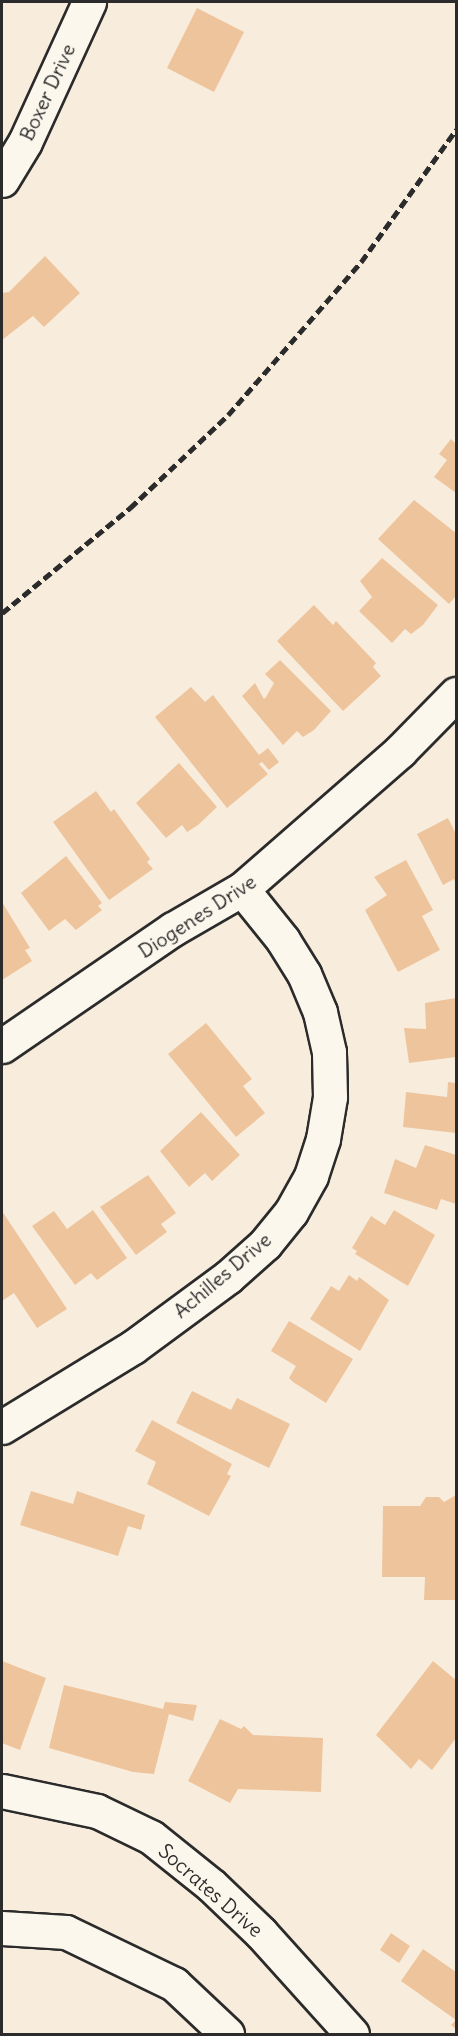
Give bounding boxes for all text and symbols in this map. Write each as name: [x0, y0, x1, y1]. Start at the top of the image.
street label: Boxer Drive: [14, 40, 80, 144]
street label: Diogenes Drive: [134, 869, 260, 963]
street label: Achilles Drive: [168, 1227, 276, 1323]
street label: Socrates Drive: [154, 1838, 268, 1942]

